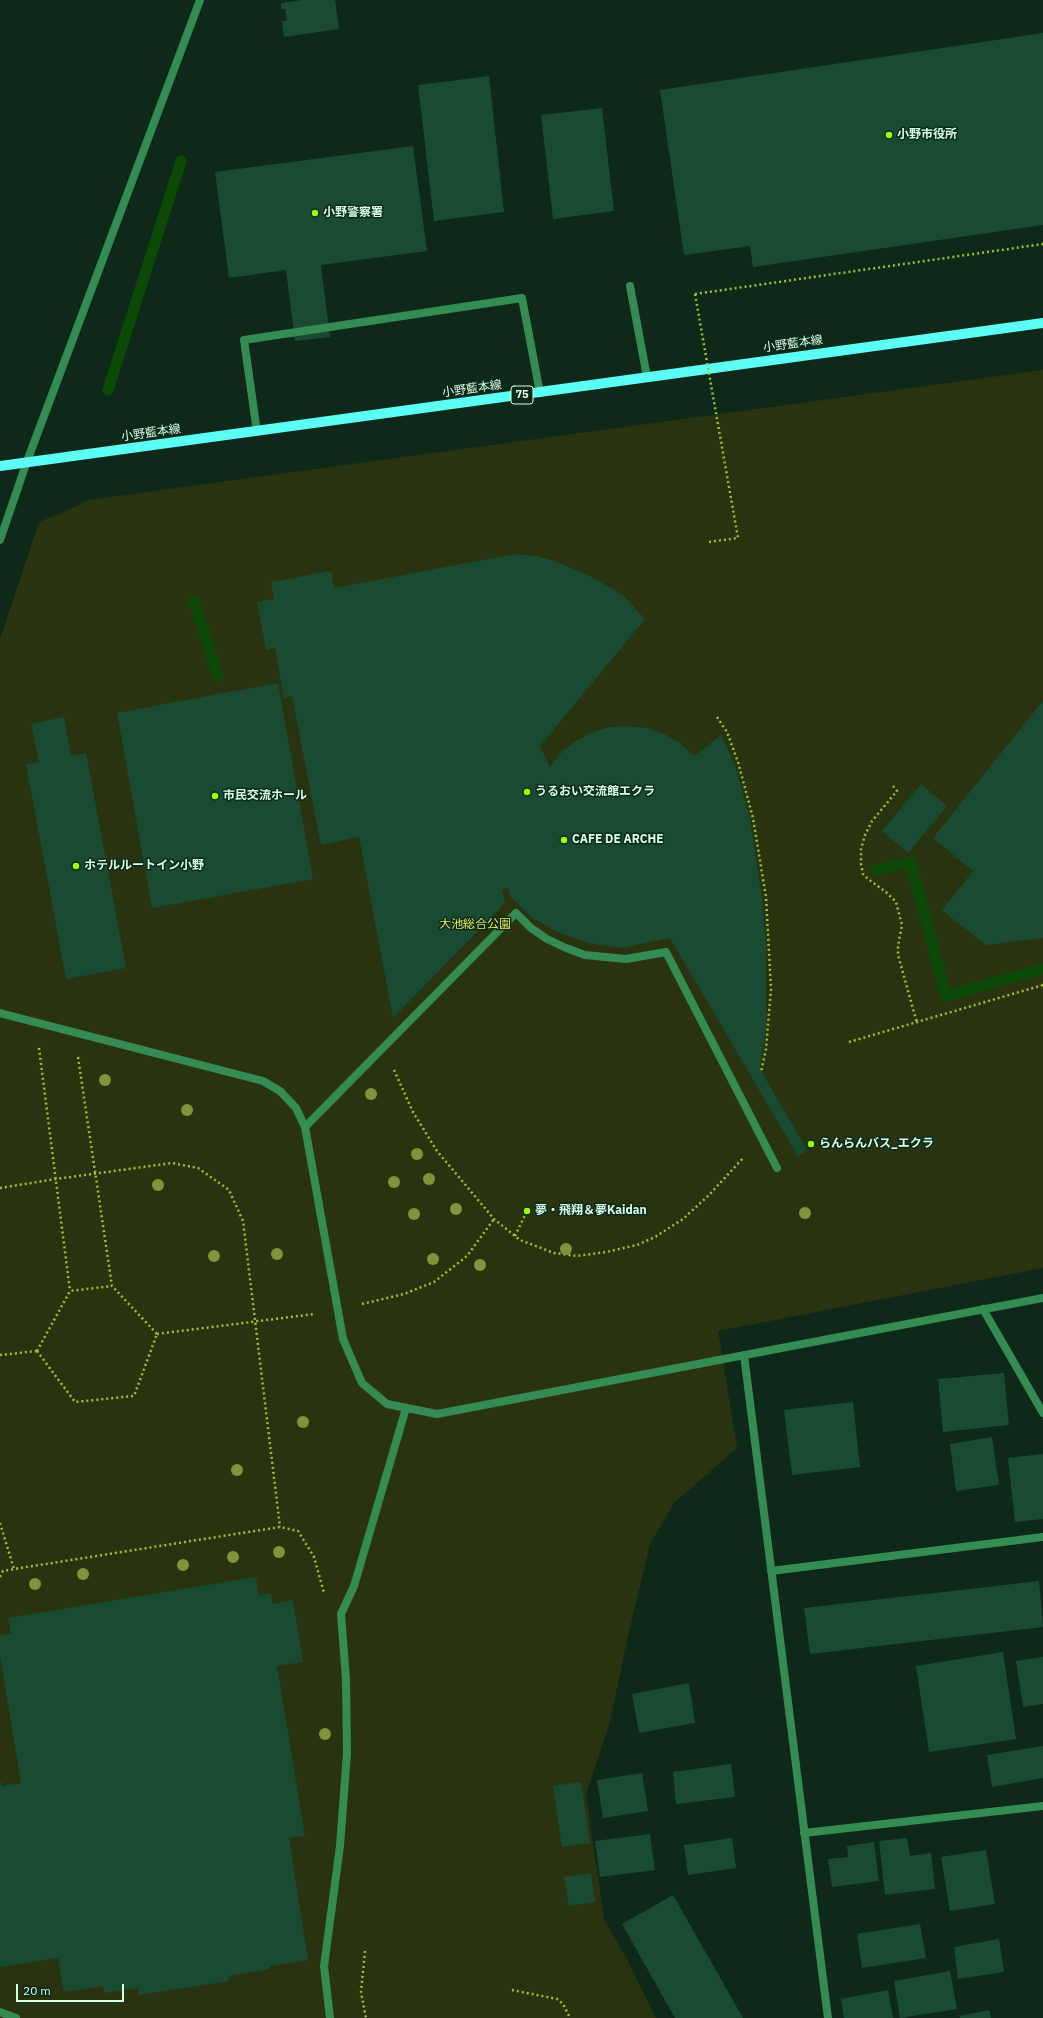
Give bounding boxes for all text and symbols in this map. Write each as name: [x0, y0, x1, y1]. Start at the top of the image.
place label: 小野市役所: [897, 128, 957, 142]
marker: 小野市役所: [884, 130, 894, 140]
place label: 小野警察署: [323, 206, 383, 220]
marker: 小野警察署: [310, 208, 320, 218]
street label: 小野藍本線: [762, 333, 824, 355]
street label: 小野藍本線: [441, 378, 503, 400]
road number: 75: [511, 386, 533, 404]
street label: 小野藍本線: [120, 422, 182, 444]
place label: うるおい交流館エクラ: [535, 785, 655, 799]
marker: うるおい交流館エクラ: [522, 787, 532, 797]
place label: 市民交流ホール: [223, 789, 307, 803]
marker: 市民交流ホール: [210, 791, 220, 801]
place label: CAFE DE ARCHE: [572, 833, 664, 847]
marker: CAFE DE ARCHE: [559, 835, 569, 845]
place label: ホテルルートイン小野: [84, 859, 204, 873]
marker: ホテルルートイン小野: [71, 861, 81, 871]
park label: 大池総合公園: [439, 918, 511, 932]
place label: らんらんバス_エクラ: [819, 1137, 934, 1151]
marker: らんらんバス_エクラ: [806, 1139, 816, 1149]
place label: 夢・飛翔＆夢Kaidan: [535, 1204, 647, 1218]
marker: 夢・飛翔＆夢Kaidan: [522, 1206, 532, 1216]
scale bar: [18, 1976, 126, 2002]
text: 20 m: [23, 1983, 51, 1998]

